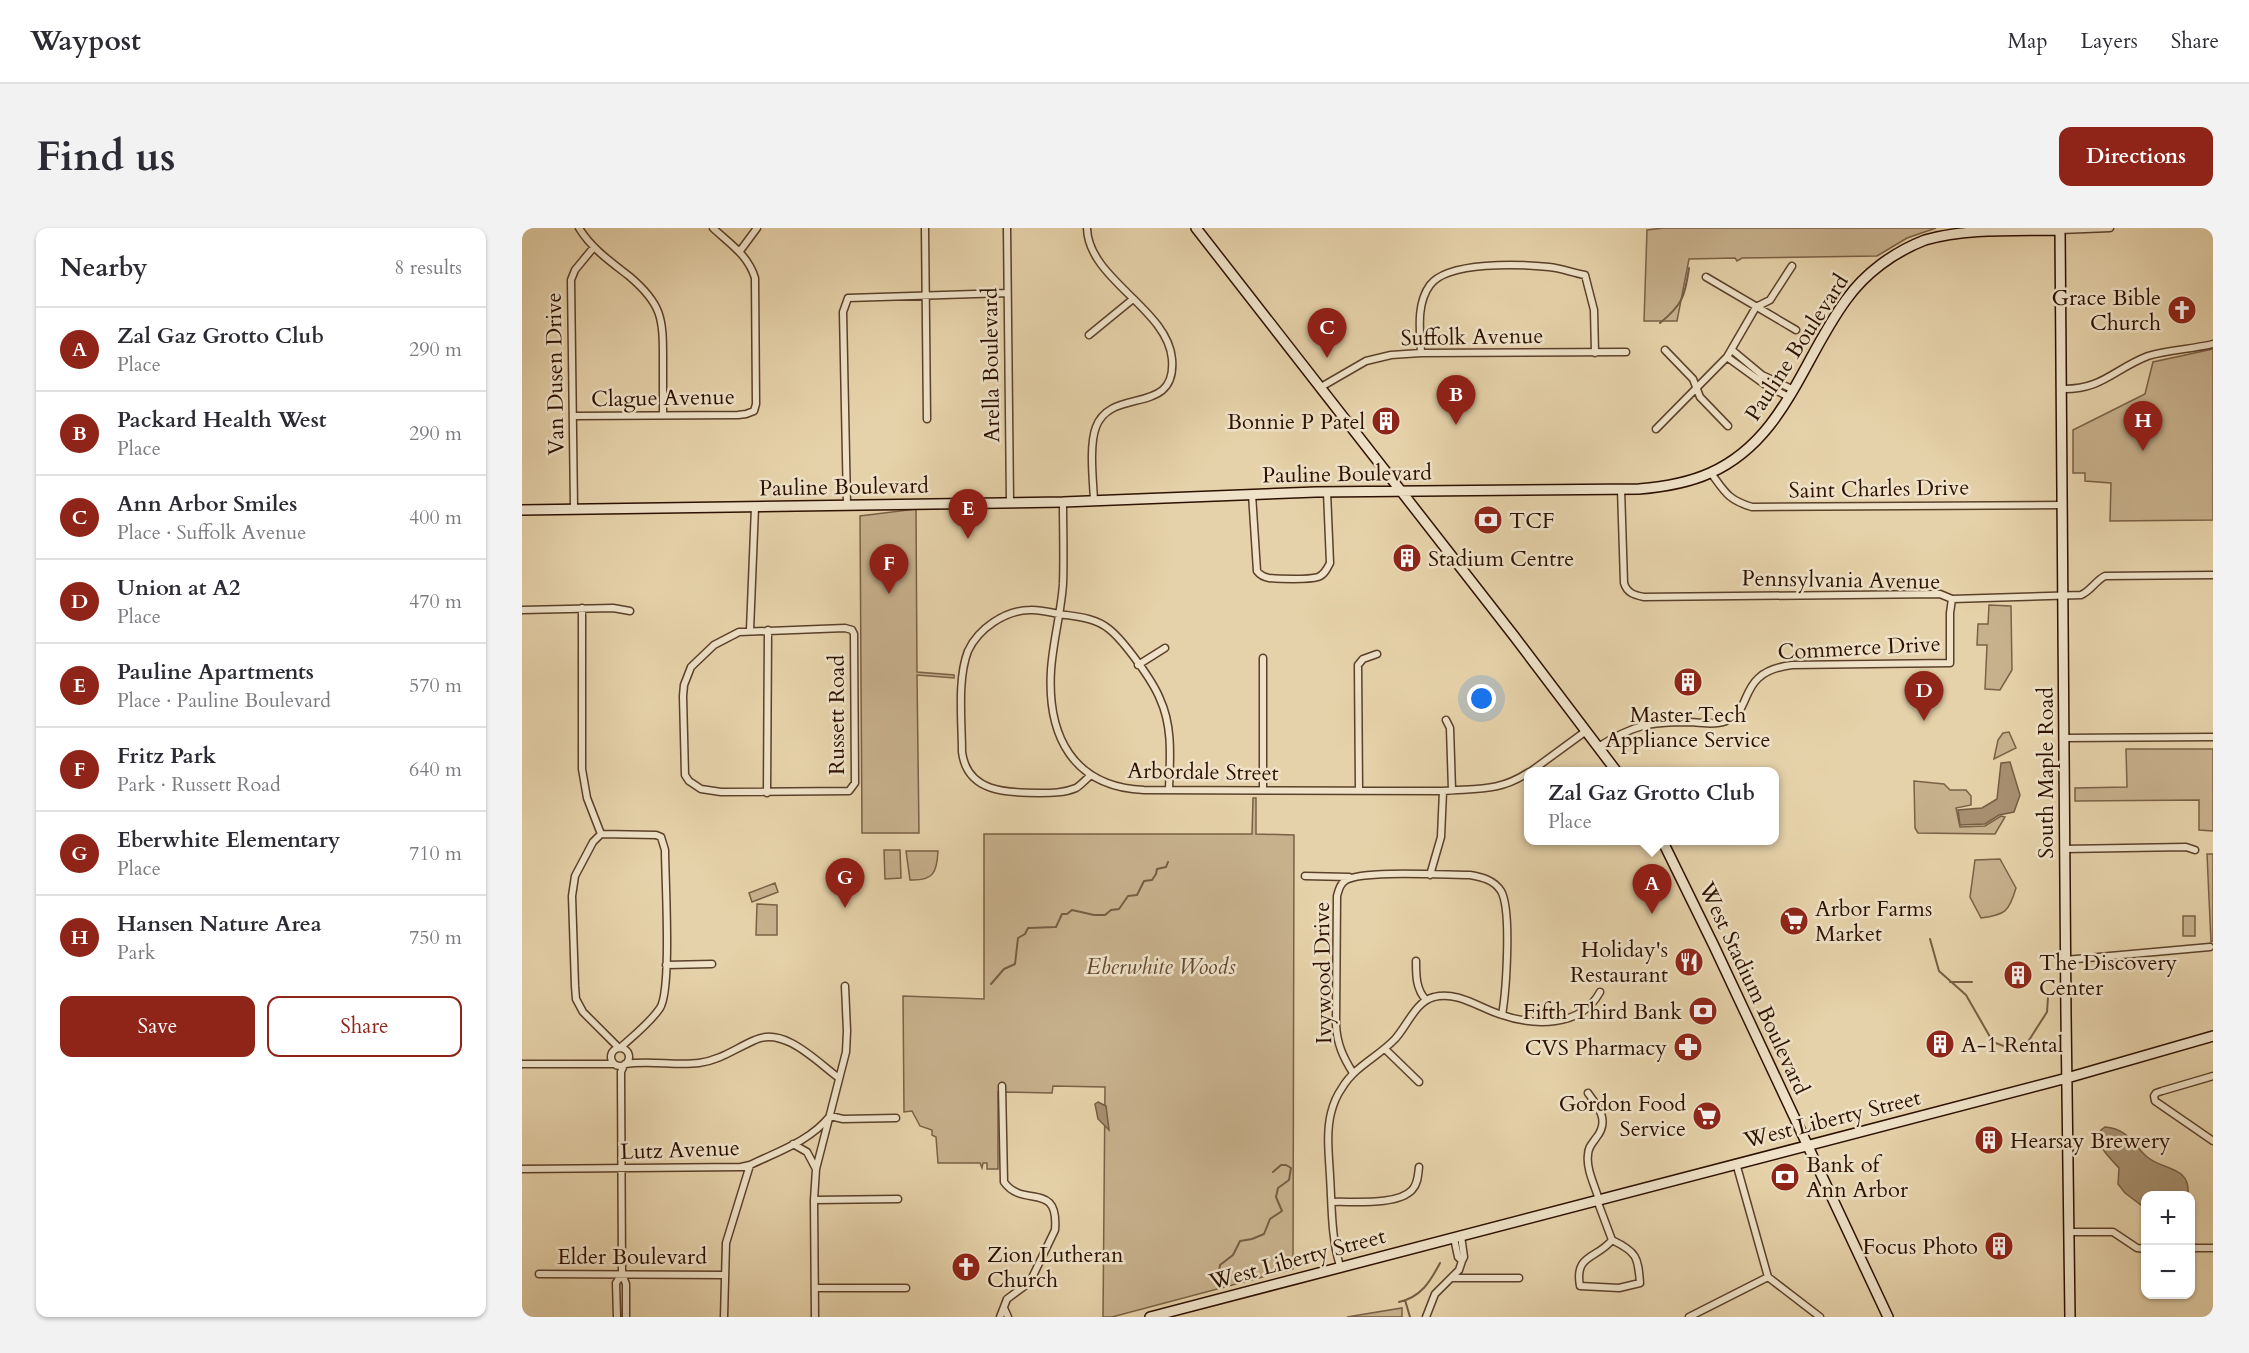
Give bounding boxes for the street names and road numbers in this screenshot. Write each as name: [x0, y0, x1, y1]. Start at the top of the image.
street label: Pauline Boulevard: [1738, 268, 1856, 427]
street label: Arella Boulevard: [975, 287, 1007, 443]
street label: Van Dusen Drive: [539, 292, 571, 456]
street label: Suffolk Avenue: [1400, 321, 1544, 353]
street label: Clague Avenue: [591, 382, 735, 414]
street label: Pauline Boulevard: [1262, 458, 1432, 490]
street label: Pauline Boulevard: [759, 471, 929, 503]
street label: Saint Charles Drive: [1788, 472, 1970, 506]
street label: Pennsylvania Avenue: [1741, 563, 1941, 597]
street label: Commerce Drive: [1777, 629, 1941, 667]
street label: Russett Road: [822, 655, 852, 775]
street label: South Maple Road: [2031, 687, 2061, 859]
street label: Arbordale Street: [1127, 756, 1279, 788]
street label: West Stadium Boulevard: [1691, 876, 1817, 1100]
street label: Ivywood Drive: [1307, 901, 1339, 1044]
street label: West Liberty Street: [1740, 1082, 1924, 1156]
street label: Lutz Avenue: [620, 1133, 740, 1167]
street label: West Liberty Street: [1205, 1221, 1389, 1297]
street label: Elder Boulevard: [557, 1242, 707, 1272]

